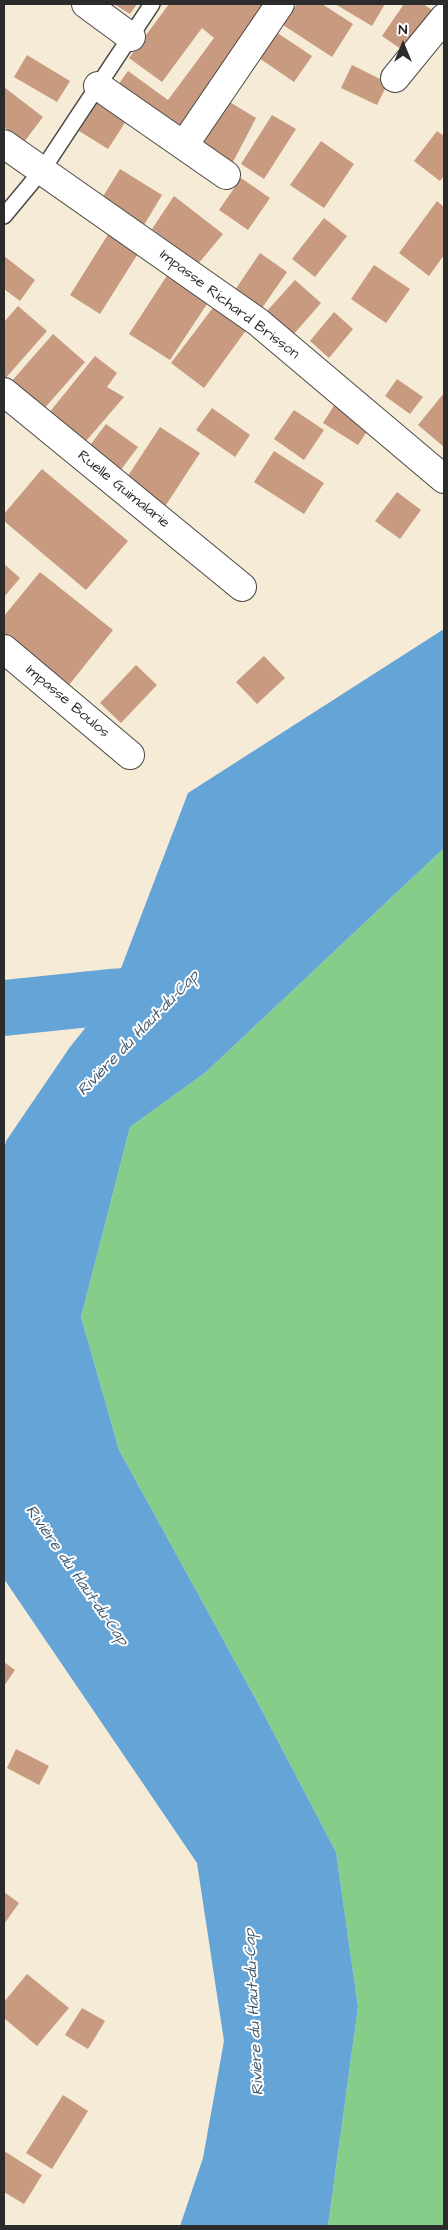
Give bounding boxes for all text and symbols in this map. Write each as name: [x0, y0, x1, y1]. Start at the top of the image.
north arrow: [378, 20, 428, 70]
text: N: [399, 20, 407, 40]
street label: Impasse Richard Brisson: [155, 246, 303, 364]
street label: Ruelle Guimalarie: [73, 447, 173, 533]
street label: Impasse Boulos: [21, 662, 113, 742]
water label: Rivière du Haut-du-Cap: [74, 967, 204, 1101]
water label: Rivière du Haut-du-Cap: [20, 1502, 132, 1650]
water label: Rivière du Haut-du-Cap: [241, 1928, 269, 2096]

